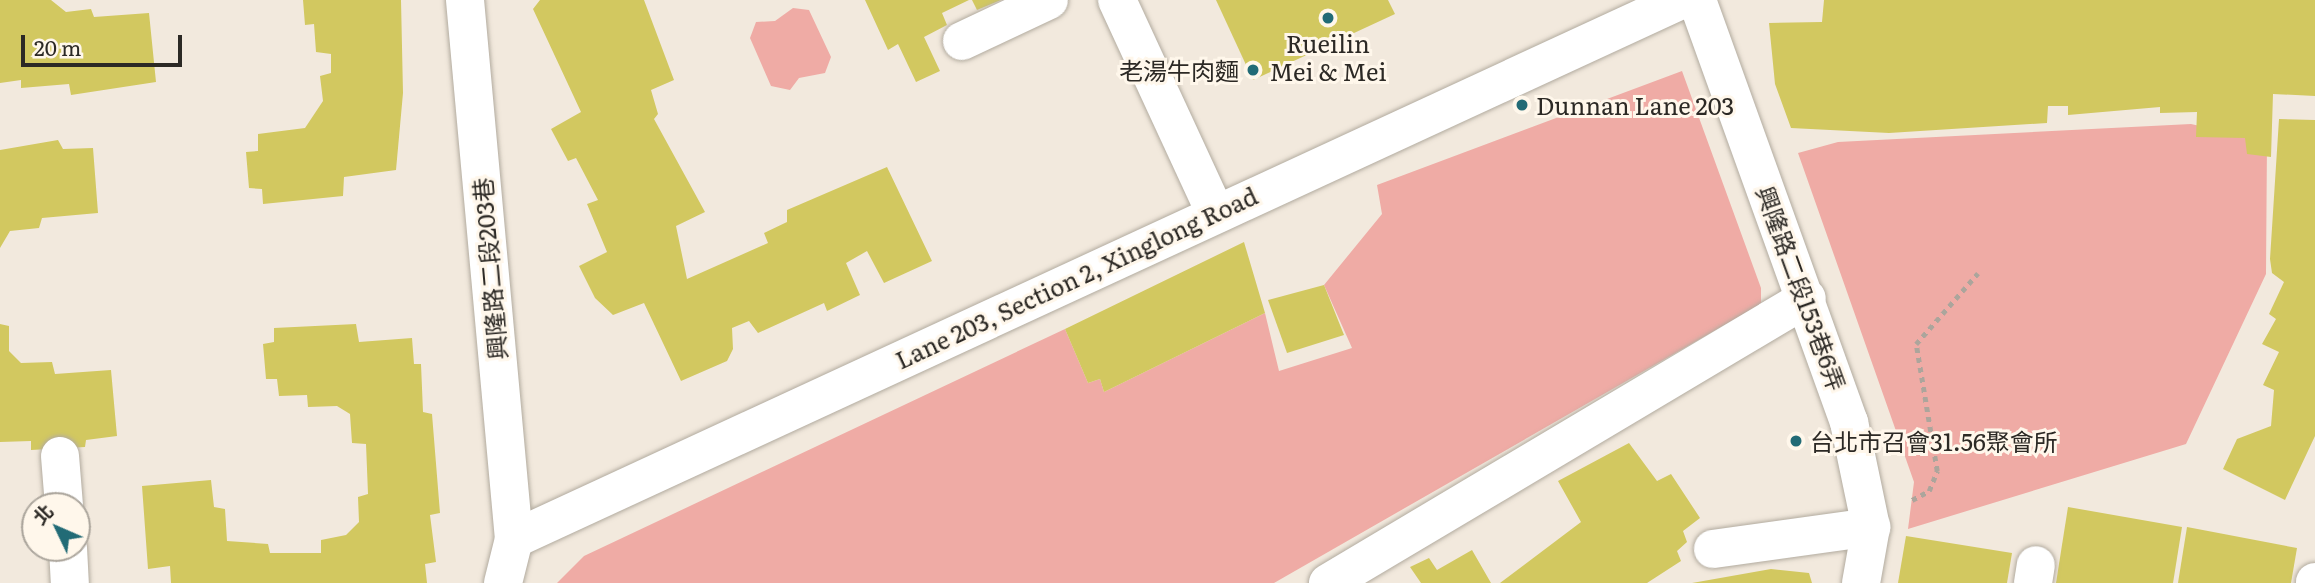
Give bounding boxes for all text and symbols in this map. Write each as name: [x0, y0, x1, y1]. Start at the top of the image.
marker: Rueilin Mei & Mei: [1320, 10, 1336, 26]
scale bar: [24, 21, 186, 65]
place label: Rueilin Mei & Mei: [1269, 29, 1387, 85]
text: 20 m: [34, 31, 81, 62]
place label: 老湯牛肉麵: [1119, 56, 1239, 84]
marker: 老湯牛肉麵: [1245, 62, 1261, 78]
place label: Dunnan Lane 203: [1536, 91, 1734, 119]
marker: Dunnan Lane 203: [1514, 97, 1530, 113]
street label: 興隆路二段203巷: [467, 177, 511, 361]
street label: Lane 203, Section 2, Xinglong Road: [890, 180, 1262, 374]
street label: 興隆路二段153巷6弄: [1752, 182, 1852, 394]
place label: 台北市召會31.56聚會所: [1810, 427, 2058, 455]
marker: 台北市召會31.56聚會所: [1788, 433, 1804, 449]
north arrow: [21, 492, 91, 562]
text: 北: [26, 497, 59, 530]

